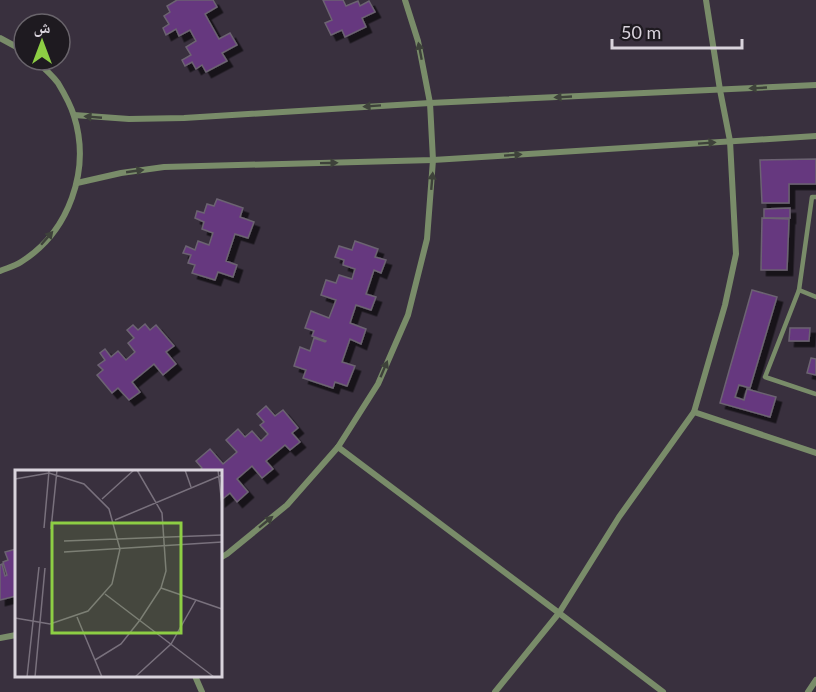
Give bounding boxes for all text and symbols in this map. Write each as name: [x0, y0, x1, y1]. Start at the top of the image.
north arrow: [12, 12, 72, 72]
scale bar: [612, 12, 742, 50]
text: ش: [34, 17, 51, 37]
text: 50 m: [621, 21, 661, 43]
one-way arrow: [415, 41, 424, 60]
one-way arrow: [748, 83, 767, 92]
one-way arrow: [553, 92, 572, 101]
one-way arrow: [362, 102, 381, 111]
one-way arrow: [84, 112, 103, 122]
one-way arrow: [698, 138, 717, 147]
one-way arrow: [503, 151, 522, 160]
one-way arrow: [320, 158, 339, 168]
one-way arrow: [125, 166, 144, 175]
one-way arrow: [427, 172, 437, 191]
one-way arrow: [40, 231, 54, 246]
one-way arrow: [380, 360, 389, 377]
inset map: [15, 470, 222, 677]
one-way arrow: [259, 516, 274, 529]

